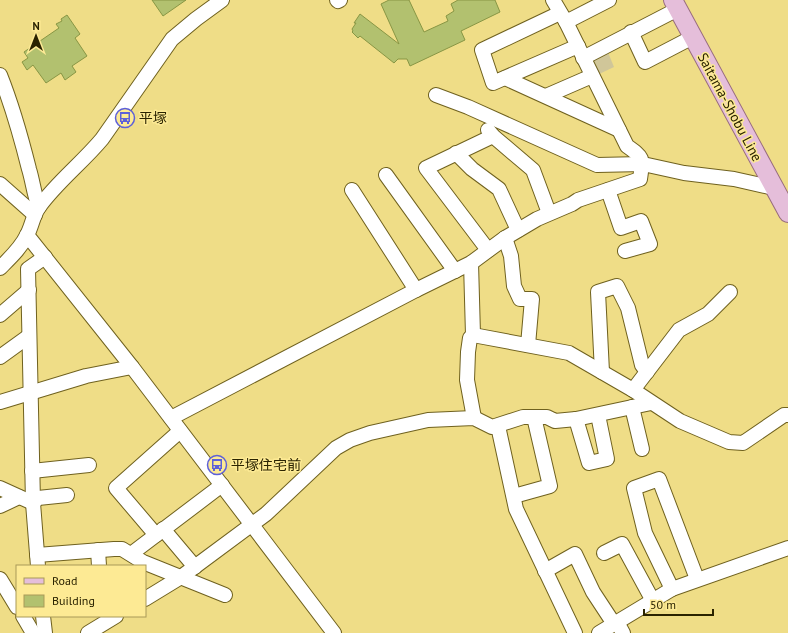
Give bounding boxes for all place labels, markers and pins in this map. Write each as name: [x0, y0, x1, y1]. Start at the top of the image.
bus stop icon: 平塚: [114, 107, 136, 129]
place label: 平塚: [139, 109, 167, 127]
bus stop icon: 平塚住宅前: [206, 454, 228, 476]
place label: 平塚住宅前: [231, 456, 301, 474]

